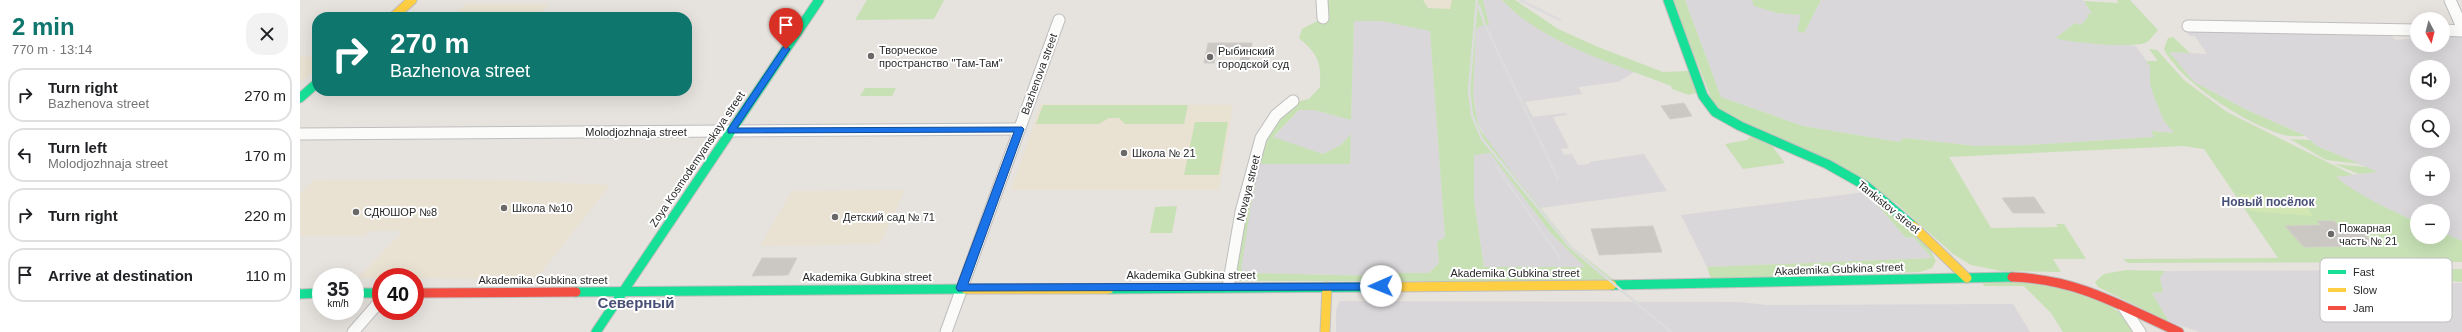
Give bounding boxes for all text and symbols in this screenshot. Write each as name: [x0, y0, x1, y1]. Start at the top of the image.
pin: [769, 8, 803, 49]
north arrow: [2410, 12, 2450, 52]
map controls: [2410, 12, 2450, 244]
text: 2 min: [12, 13, 75, 40]
button: close: [246, 13, 288, 55]
icon: arrive: [775, 14, 797, 36]
icon: right: [324, 28, 376, 80]
text: 270 m: [390, 28, 469, 59]
street label: Bazhenova street: [1019, 32, 1059, 116]
text: 770 m · 13:14: [12, 42, 92, 57]
place label: Творческое пространство "Там-Там": [879, 44, 1003, 69]
place label: Рыбинский городской суд: [1218, 45, 1290, 70]
marker: Творческое пространство "Там-Там": [866, 51, 876, 61]
marker: Рыбинский городской суд: [1205, 52, 1215, 62]
button: sound: [2410, 60, 2450, 100]
text: Bazhenova street: [390, 61, 530, 81]
text: Turn right: [48, 79, 118, 96]
icon: right: [14, 84, 36, 106]
text: 270 m: [244, 87, 286, 104]
street label: Zoya Kosmodemyanskaya street: [647, 89, 747, 229]
text: Bazhenova street: [48, 96, 149, 111]
button: search: [2410, 108, 2450, 148]
street label: Molodjozhnaja street: [585, 126, 687, 138]
text: Turn left: [48, 139, 107, 156]
icon: left: [14, 144, 36, 166]
text: 170 m: [244, 147, 286, 164]
place label: Школа № 21: [1132, 147, 1196, 159]
marker: Школа № 21: [1119, 148, 1129, 158]
street label: Novaya street: [1234, 154, 1262, 222]
text: Molodjozhnaja street: [48, 156, 168, 171]
button: +: [2410, 156, 2450, 196]
street label: Tankistov street: [1856, 178, 1922, 236]
district label: Новый посёлок: [2222, 195, 2315, 209]
place label: Школа №10: [512, 202, 573, 214]
marker: Школа №10: [499, 203, 509, 213]
icon: right: [14, 204, 36, 226]
button: −: [2410, 204, 2450, 244]
place label: СДЮШОР №8: [364, 206, 437, 218]
text: Turn right: [48, 207, 118, 224]
text: 220 m: [244, 207, 286, 224]
marker: СДЮШОР №8: [351, 207, 361, 217]
place label: Детский сад № 71: [843, 211, 935, 223]
marker: Детский сад № 71: [830, 212, 840, 222]
place label: Пожарная часть № 21: [2339, 222, 2397, 247]
marker: Пожарная часть № 21: [2326, 229, 2336, 239]
legend: [2320, 258, 2452, 322]
street label: Akademika Gubkina street: [1774, 261, 1904, 277]
icon: arrive: [14, 264, 36, 286]
position arrow: [1360, 265, 1402, 307]
text: Fast: [2353, 266, 2374, 278]
text: Arrive at destination: [48, 267, 193, 284]
text: 110 m: [245, 267, 286, 284]
street label: Akademika Gubkina street: [1450, 267, 1580, 279]
speed limit sign: 40: [372, 268, 424, 320]
street label: Akademika Gubkina street: [1126, 269, 1256, 281]
street label: Akademika Gubkina street: [802, 271, 932, 283]
street label: Akademika Gubkina street: [478, 274, 608, 286]
text: 35: [327, 278, 349, 300]
text: Slow: [2353, 284, 2377, 296]
district label: Северный: [598, 294, 674, 311]
text: km/h: [327, 298, 349, 309]
text: Jam: [2353, 302, 2374, 314]

